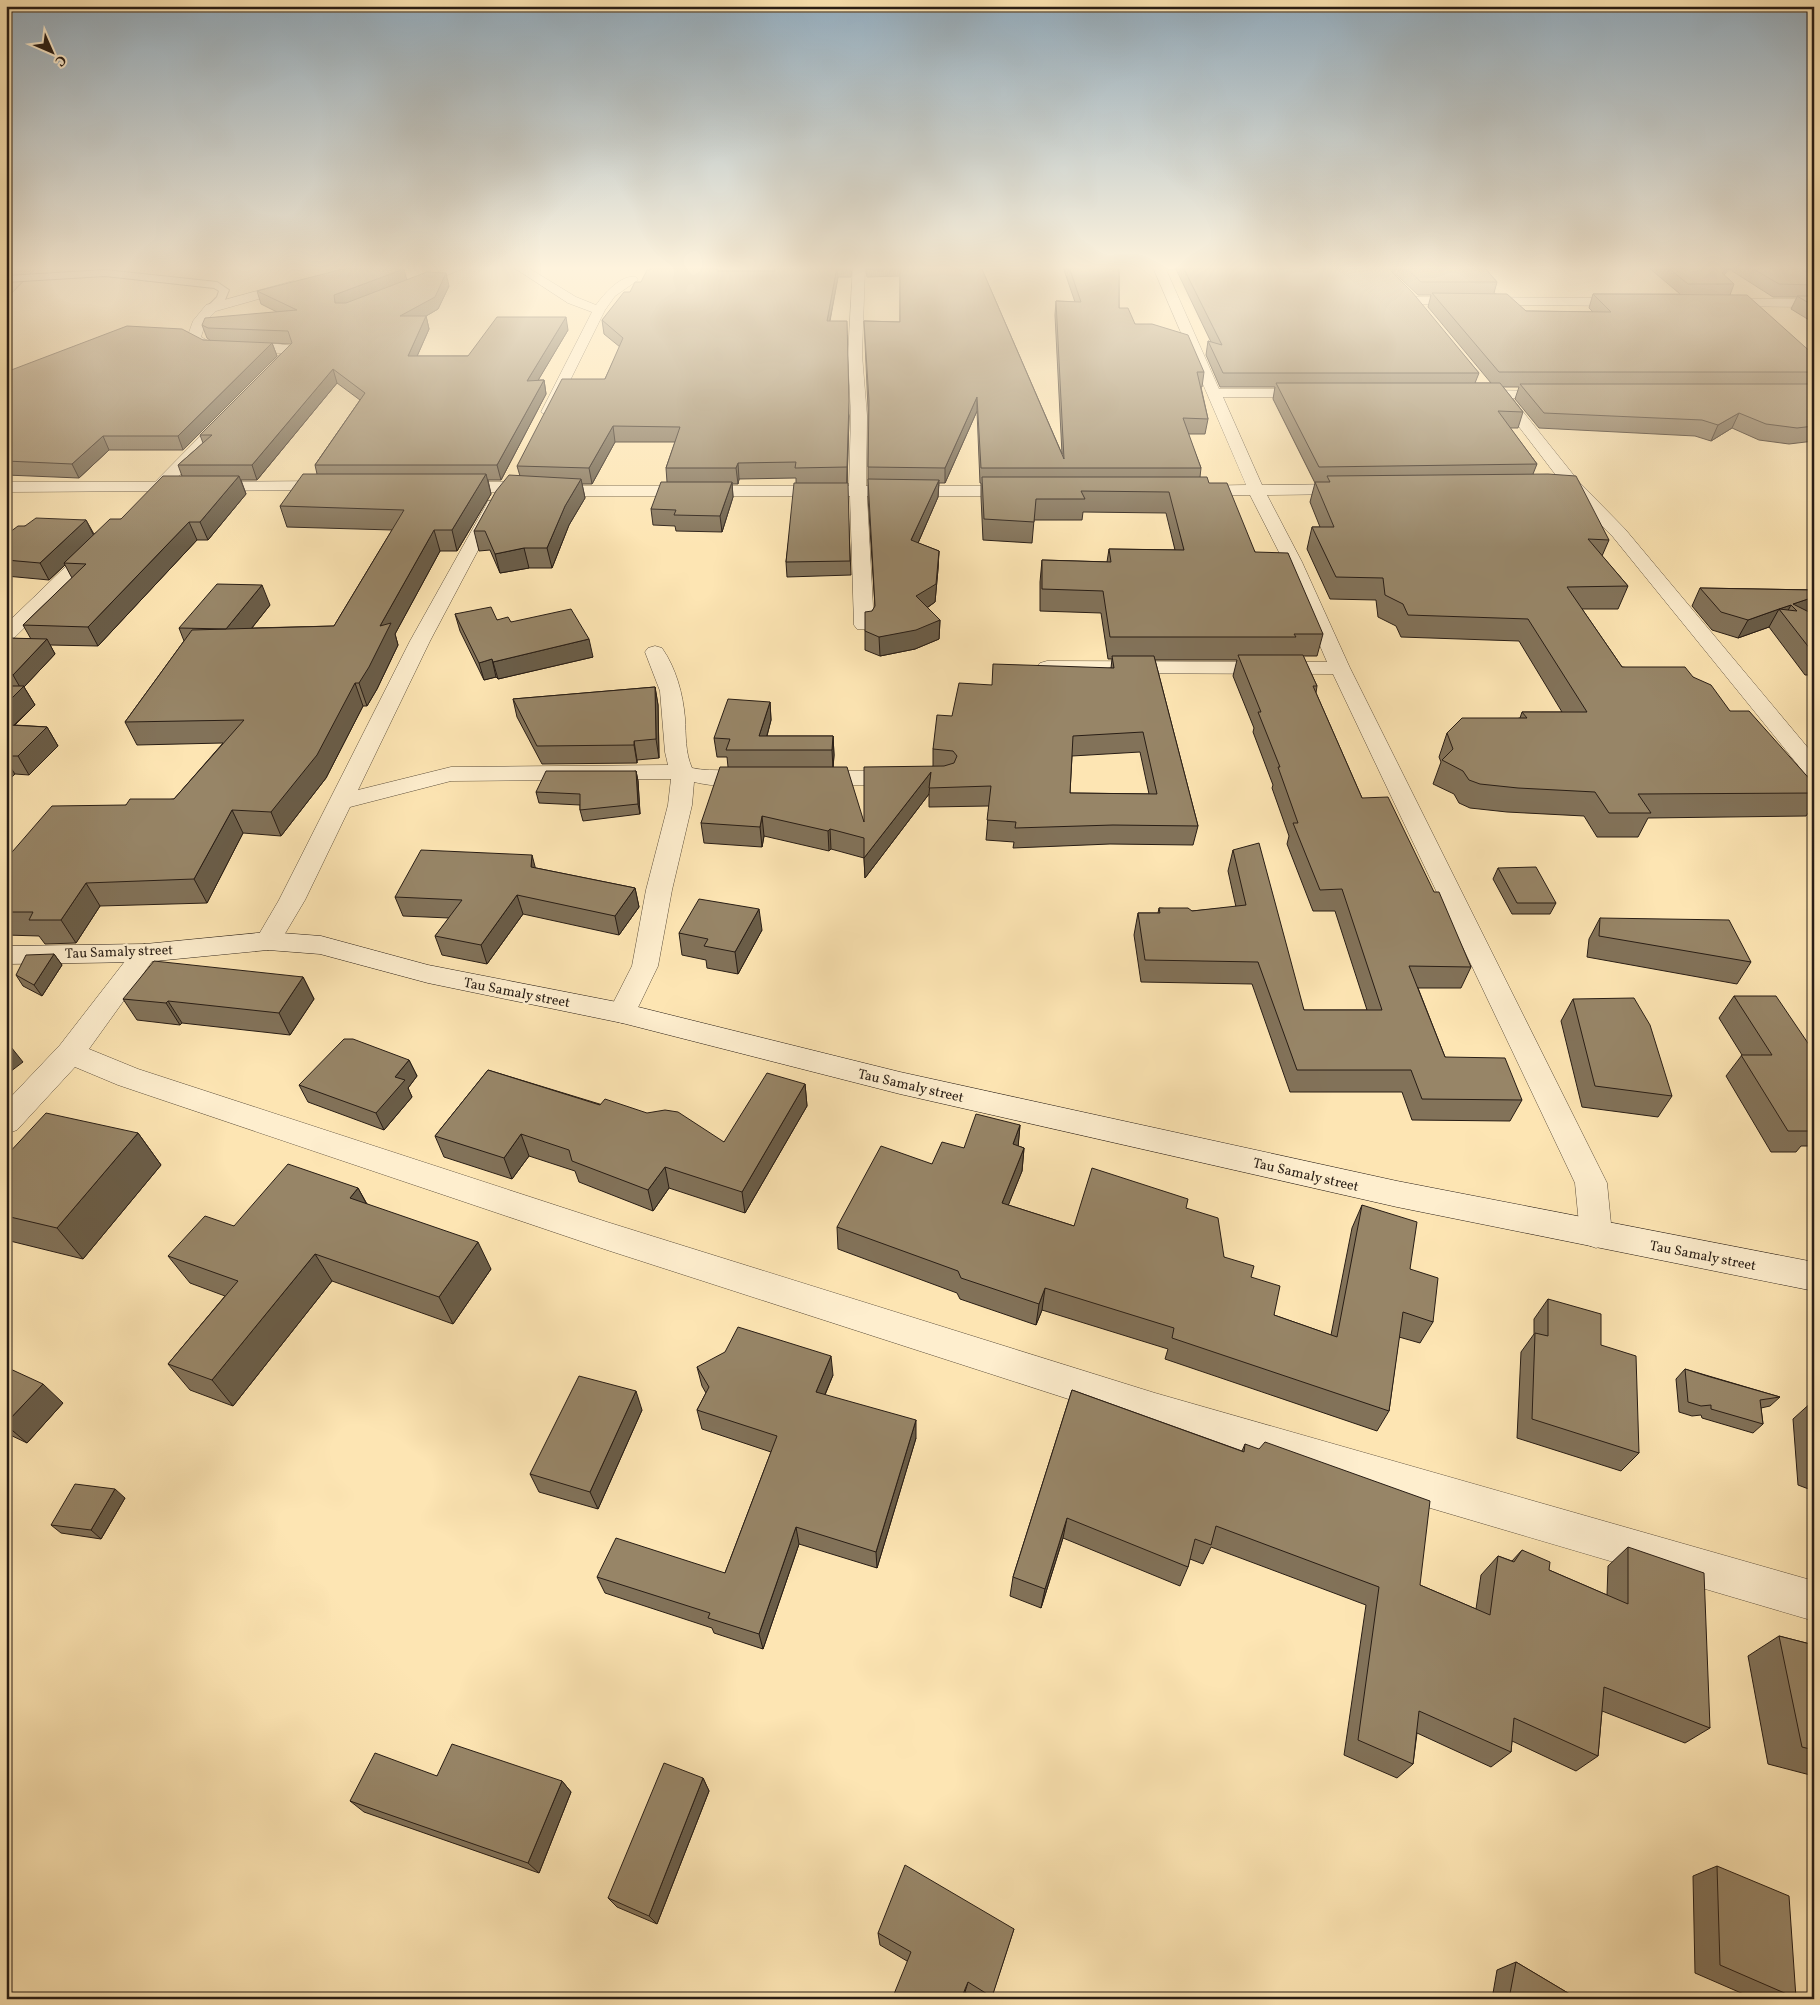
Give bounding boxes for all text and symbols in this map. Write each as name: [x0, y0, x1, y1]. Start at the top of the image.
north arrow: [28, 28, 78, 78]
text: С: [50, 50, 70, 70]
street label: Tau Samaly street: [65, 941, 174, 964]
street label: Tau Samaly street: [462, 974, 572, 1013]
street label: Tau Samaly street: [856, 1065, 966, 1108]
street label: Tau Samaly street: [1251, 1154, 1361, 1197]
street label: Tau Samaly street: [1648, 1237, 1758, 1276]

